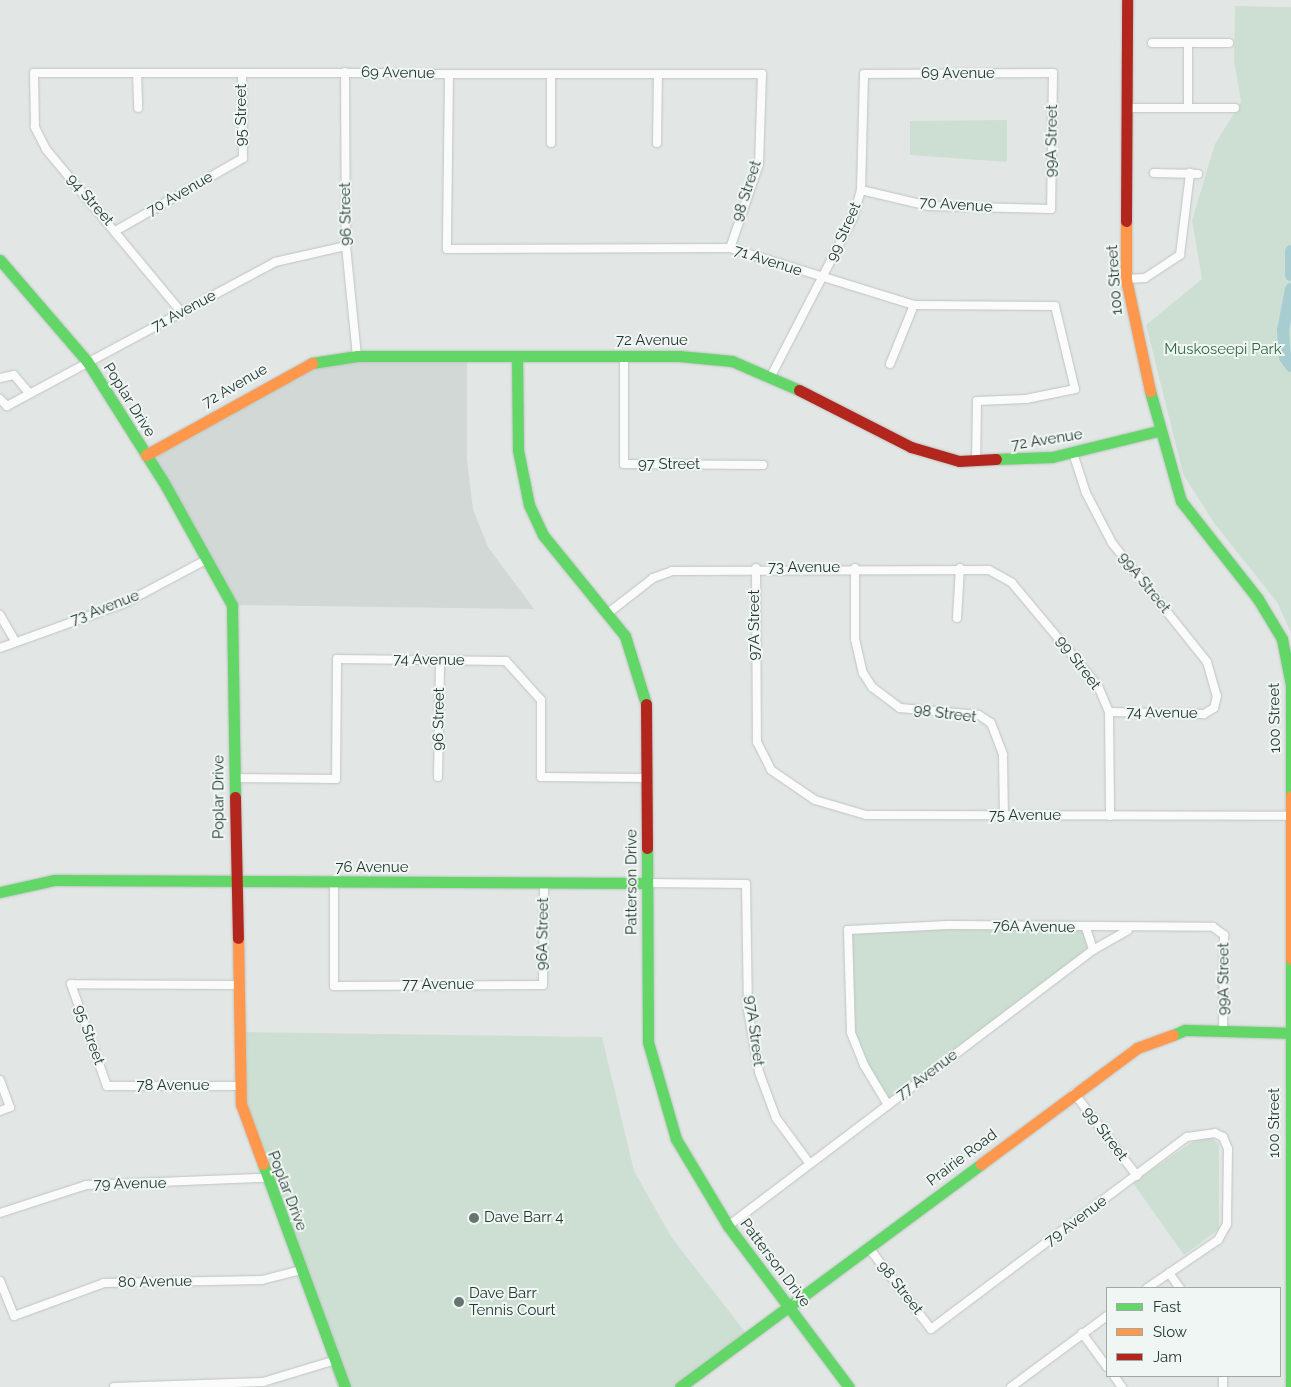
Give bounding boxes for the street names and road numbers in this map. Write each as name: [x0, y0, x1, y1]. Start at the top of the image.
street label: 69 Avenue: [361, 63, 435, 83]
street label: 69 Avenue: [921, 65, 995, 83]
street label: 95 Street: [233, 84, 251, 146]
street label: 99A Street: [1042, 104, 1062, 178]
street label: 98 Street: [729, 158, 765, 224]
street label: 70 Avenue: [144, 168, 216, 220]
street label: 94 Street: [63, 171, 117, 229]
street label: 96 Street: [336, 182, 356, 246]
street label: 70 Avenue: [919, 193, 993, 217]
street label: 99 Street: [823, 200, 865, 264]
street label: 71 Avenue: [732, 241, 804, 281]
street label: 100 Street: [1104, 244, 1126, 316]
street label: 71 Avenue: [148, 286, 220, 336]
street label: 72 Avenue: [616, 332, 688, 350]
street label: Poplar Drive: [99, 359, 159, 441]
street label: 72 Avenue: [199, 360, 271, 412]
street label: 72 Avenue: [1010, 425, 1084, 455]
street label: 97 Street: [638, 456, 700, 474]
street label: 99A Street: [1114, 549, 1174, 617]
street label: 73 Avenue: [768, 559, 840, 577]
street label: 73 Avenue: [68, 587, 142, 629]
street label: 97A Street: [746, 589, 764, 661]
street label: 99 Street: [1052, 632, 1104, 694]
street label: 74 Avenue: [393, 650, 465, 670]
street label: 100 Street: [1265, 683, 1285, 753]
street label: 96 Street: [429, 687, 449, 751]
street label: 98 Street: [913, 701, 977, 727]
street label: 74 Avenue: [1126, 703, 1198, 723]
street label: Poplar Drive: [210, 755, 228, 839]
street label: 75 Avenue: [989, 807, 1061, 825]
street label: Patterson Drive: [623, 829, 641, 935]
street label: 76 Avenue: [335, 859, 409, 877]
street label: 96A Street: [533, 897, 553, 971]
street label: 76A Avenue: [992, 917, 1076, 937]
street label: 99A Street: [1215, 942, 1233, 1016]
street label: 77 Avenue: [402, 976, 474, 994]
street label: 97A Street: [741, 994, 767, 1068]
street label: 95 Street: [70, 1003, 108, 1067]
street label: 77 Avenue: [893, 1046, 961, 1104]
street label: 78 Avenue: [136, 1077, 210, 1095]
street label: 100 Street: [1266, 1088, 1284, 1158]
street label: 99 Street: [1079, 1103, 1131, 1165]
street label: Prairie Road: [923, 1126, 1001, 1190]
street label: Poplar Drive: [263, 1148, 311, 1234]
street label: 79 Avenue: [93, 1174, 167, 1194]
street label: 79 Avenue: [1041, 1192, 1111, 1250]
street label: Patterson Drive: [736, 1215, 814, 1311]
street label: 98 Street: [873, 1258, 927, 1318]
street label: 80 Avenue: [118, 1272, 192, 1292]

